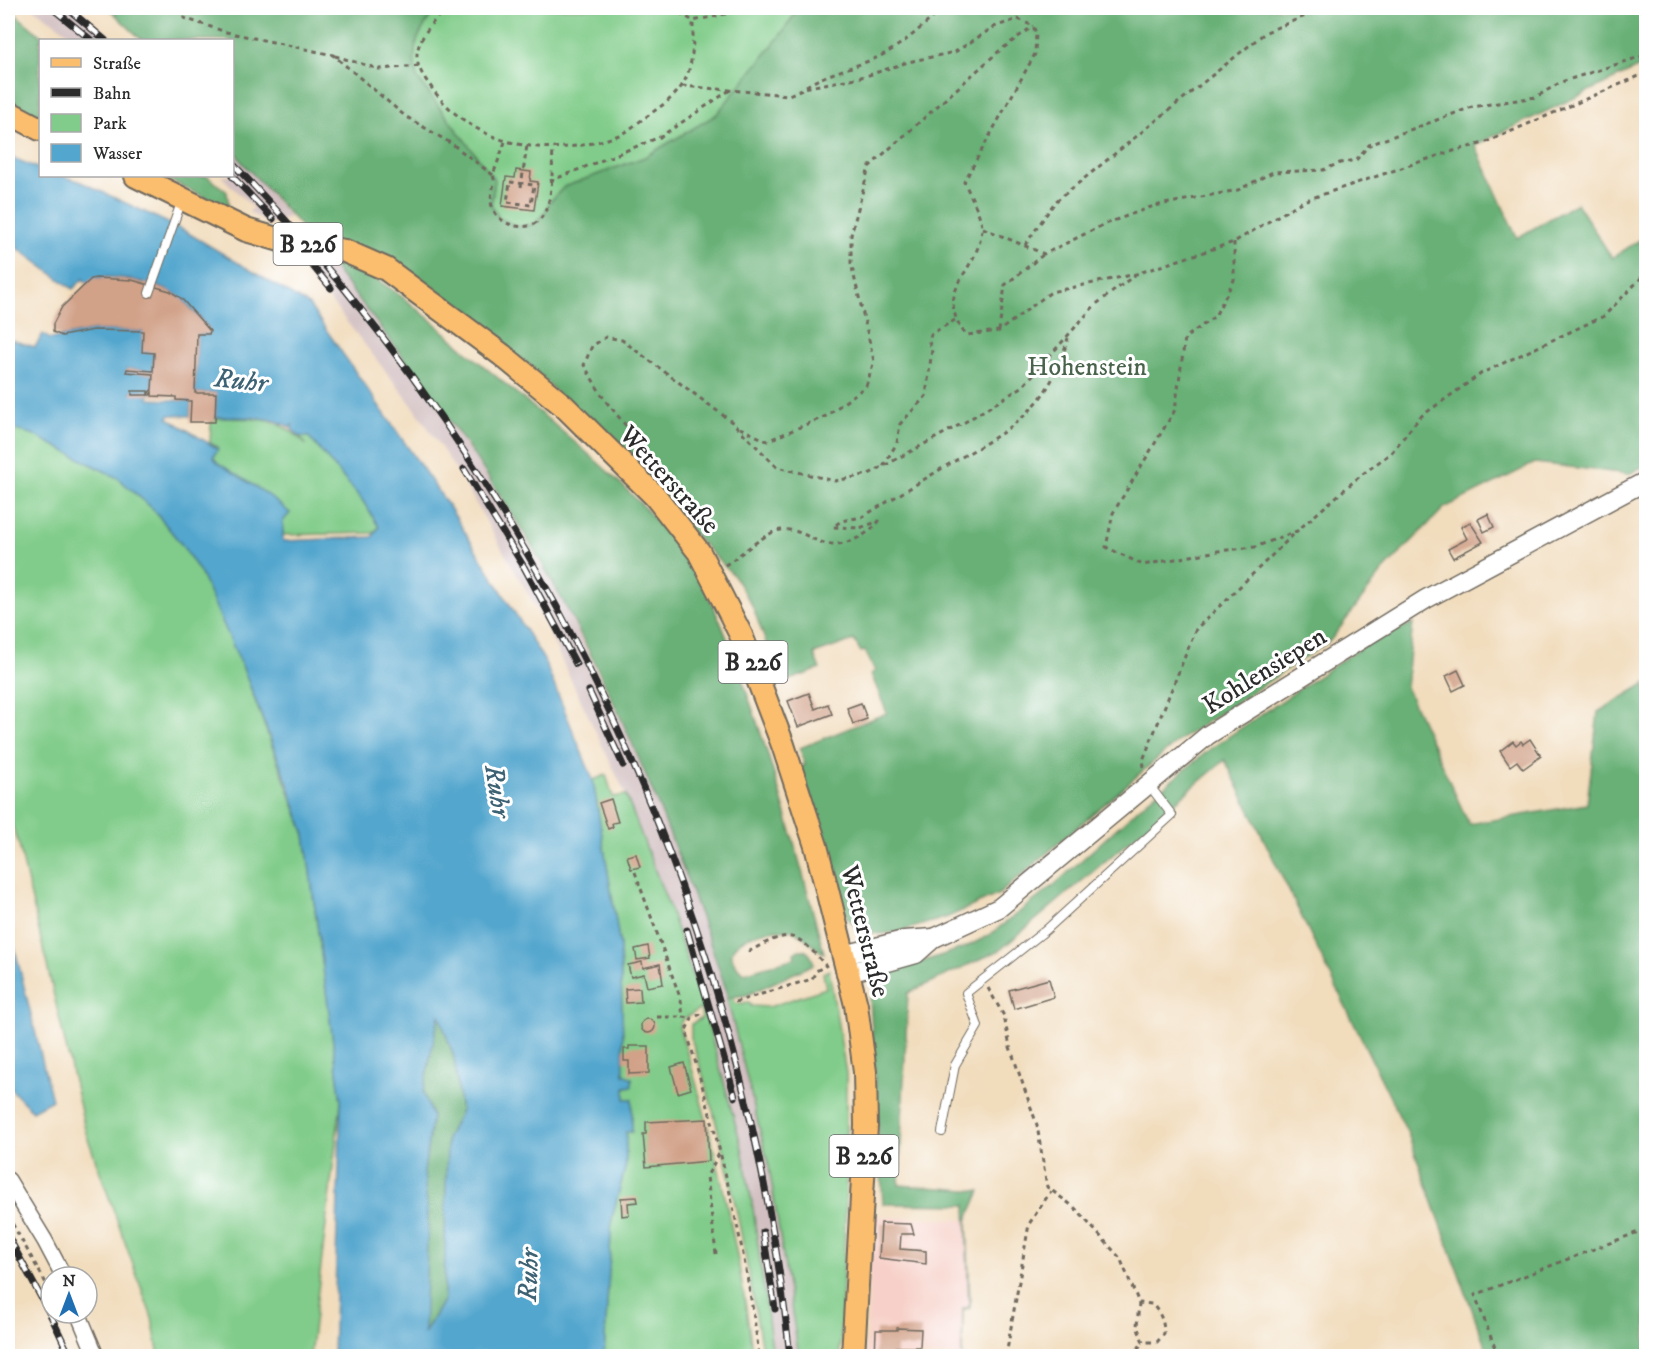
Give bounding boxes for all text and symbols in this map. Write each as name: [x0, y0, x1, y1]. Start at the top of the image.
legend: [39, 39, 234, 177]
text: Straße: [93, 53, 141, 75]
text: Bahn: [93, 83, 131, 105]
text: Park: [93, 113, 127, 135]
text: Wasser: [92, 143, 143, 165]
road number: B 226: [274, 223, 342, 265]
park label: Hohenstein: [1027, 351, 1147, 384]
water label: Ruhr: [212, 361, 271, 401]
street label: Wetterstraße: [611, 418, 726, 541]
street label: Kohlensiepen: [1197, 620, 1333, 722]
road number: B 226: [718, 641, 788, 683]
water label: Ruhr: [476, 761, 518, 822]
street label: Wetterstraße: [832, 861, 897, 1001]
road number: B 226: [830, 1135, 898, 1177]
water label: Ruhr: [511, 1246, 547, 1303]
north arrow: [39, 1265, 99, 1325]
text: N: [62, 1271, 76, 1291]

